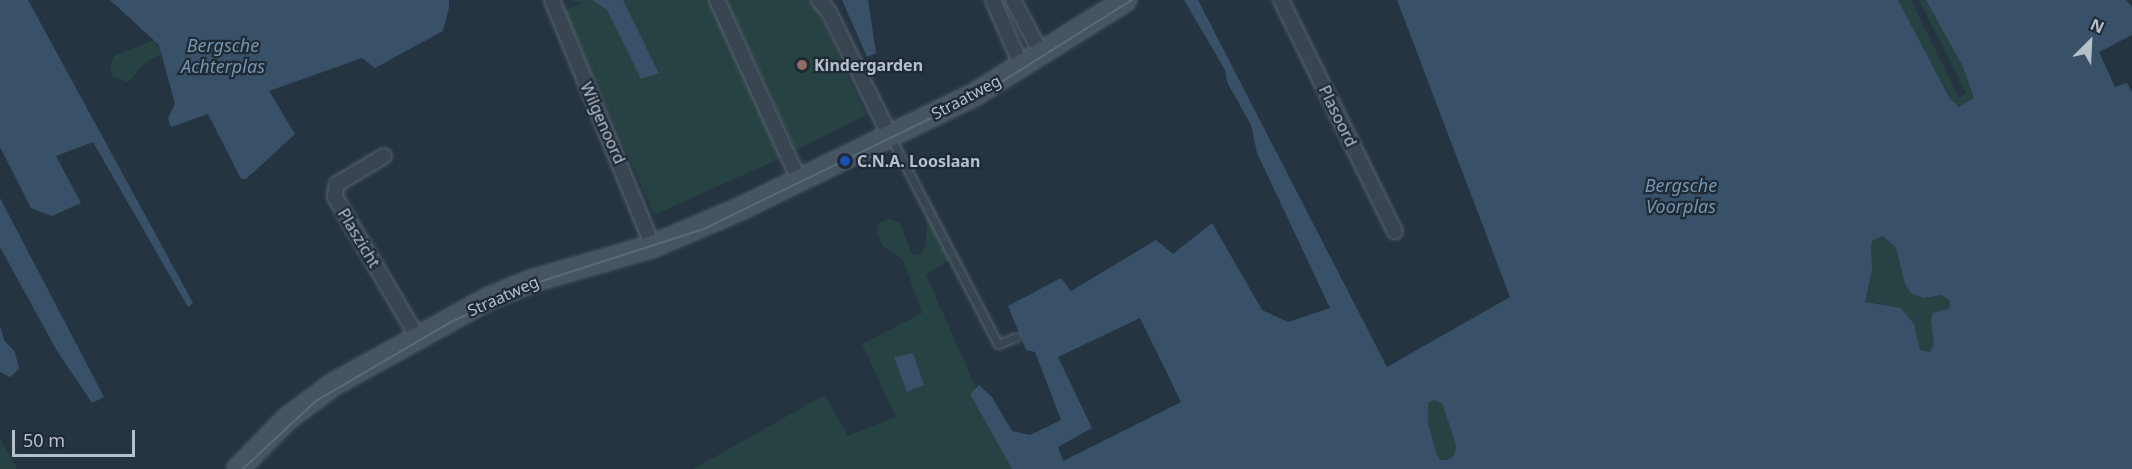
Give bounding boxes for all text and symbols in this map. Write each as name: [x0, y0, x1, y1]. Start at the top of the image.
north arrow: [2060, 12, 2120, 72]
text: N: [2087, 13, 2108, 38]
water label: Bergsche Achterplas: [181, 35, 265, 78]
place label: Kindergarden: [814, 55, 923, 75]
marker: Kindergarden: [795, 58, 809, 72]
street label: Straatweg: [928, 71, 1004, 123]
street label: Wilgenoord: [576, 79, 630, 167]
street label: Plasoord: [1315, 82, 1361, 150]
place label: C.N.A. Looslaan: [857, 151, 980, 171]
marker: C.N.A. Looslaan: [838, 154, 852, 168]
water label: Bergsche Voorplas: [1645, 175, 1717, 218]
street label: Plaszicht: [334, 205, 384, 271]
street label: Straatweg: [464, 272, 542, 320]
scale bar: [15, 418, 138, 456]
text: 50 m: [23, 428, 65, 452]

